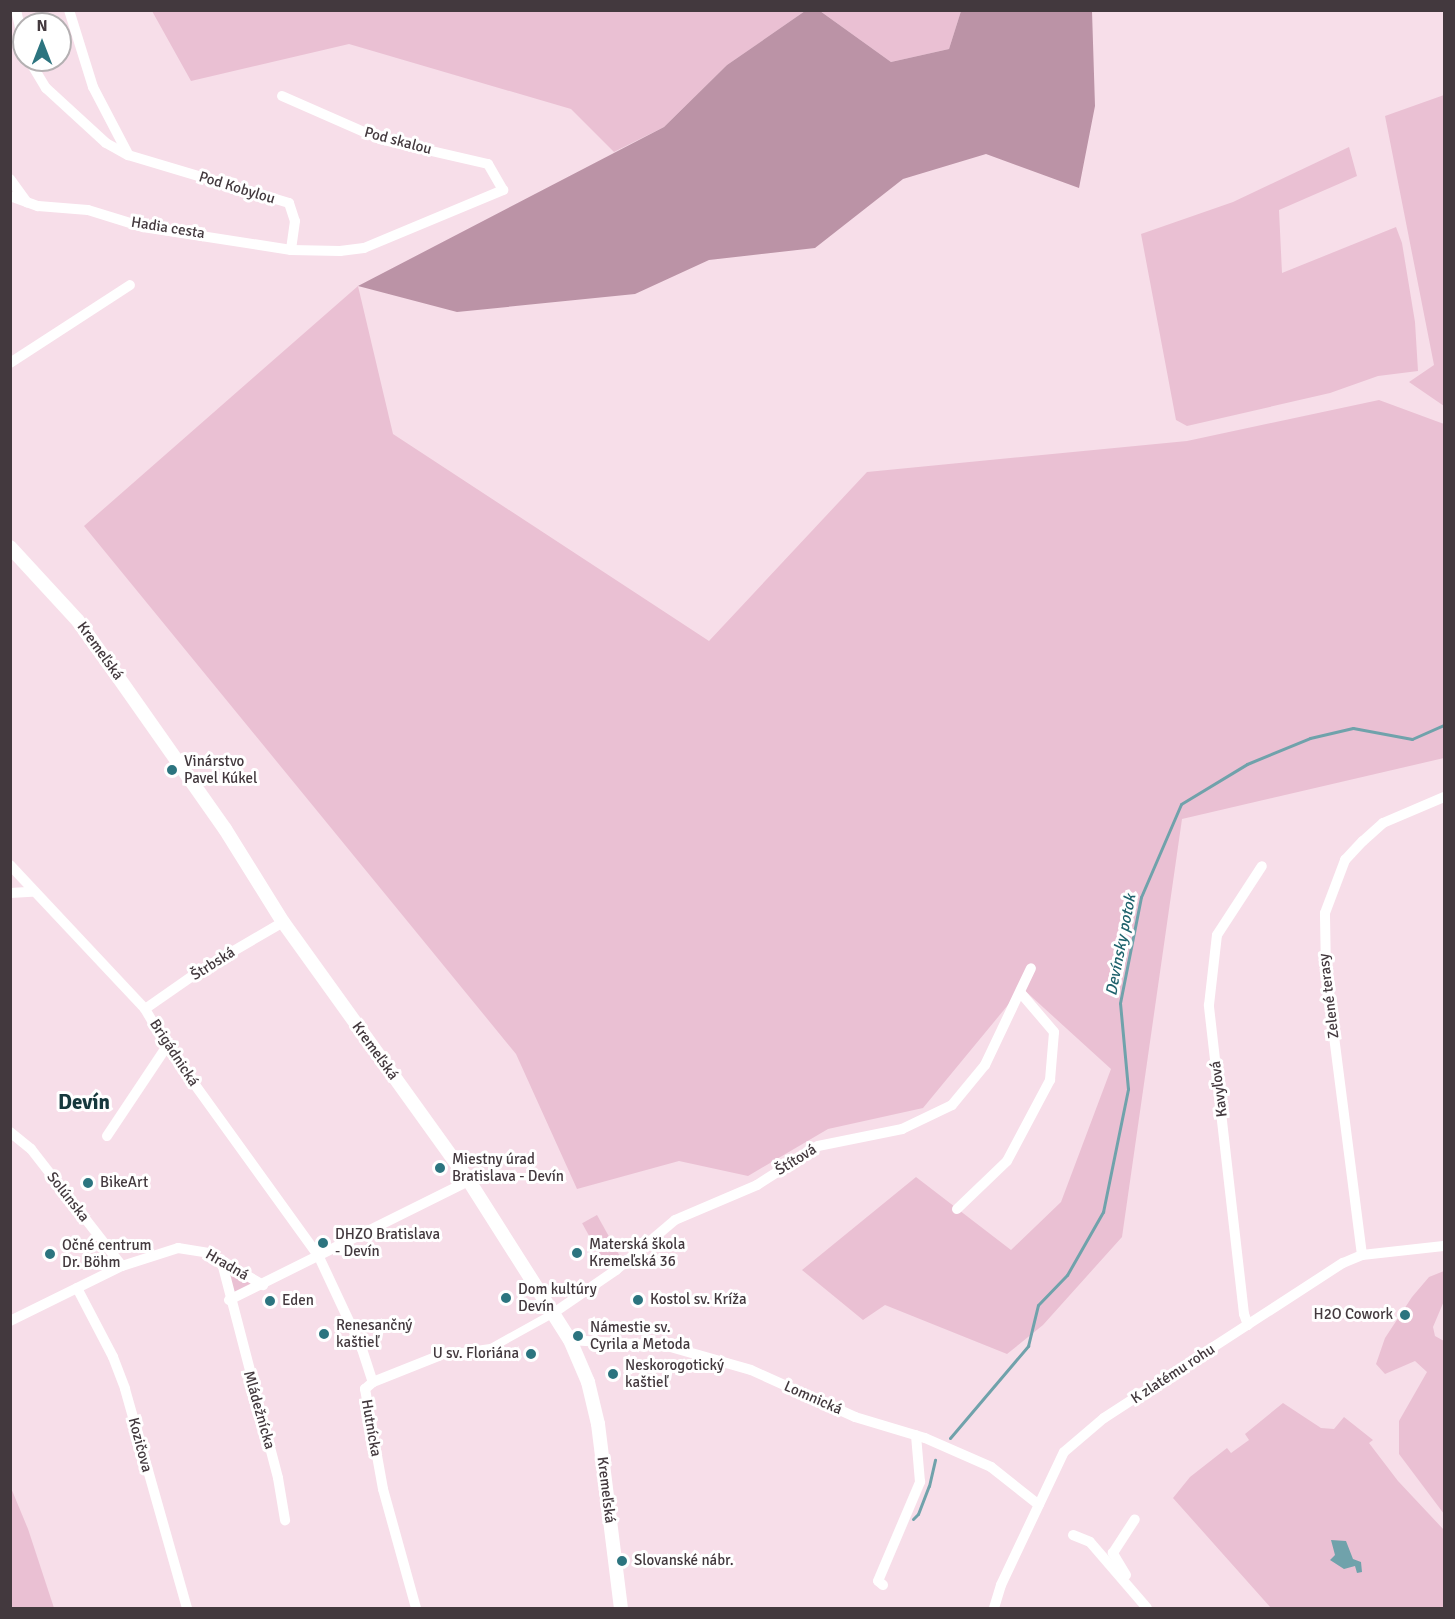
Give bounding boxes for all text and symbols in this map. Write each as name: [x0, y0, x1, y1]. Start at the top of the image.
north arrow: [12, 12, 72, 72]
text: N: [36, 16, 48, 36]
street label: Pod skalou: [362, 123, 434, 159]
street label: Pod Kobylou: [197, 168, 277, 208]
street label: Hadia cesta: [130, 213, 206, 243]
street label: Kremeľská: [73, 618, 127, 684]
place label: Vinárstvo Pavel Kúkel: [184, 752, 257, 787]
marker: Vinárstvo Pavel Kúkel: [165, 763, 179, 777]
water label: Devínsky potok: [1102, 893, 1140, 997]
street label: Štrbská: [188, 943, 238, 985]
street label: Zelené terasy: [1315, 952, 1343, 1040]
street label: Brigádnická: [146, 1016, 202, 1090]
street label: Kremeľská: [348, 1018, 402, 1084]
street label: Kavyľová: [1207, 1060, 1231, 1118]
district label: Devín: [58, 1089, 110, 1115]
street label: Štítová: [772, 1140, 820, 1180]
place label: Miestny úrad Bratislava - Devín: [452, 1150, 564, 1185]
marker: Miestny úrad Bratislava - Devín: [433, 1161, 447, 1175]
street label: Solúnska: [43, 1168, 93, 1226]
place label: BikeArt: [100, 1174, 148, 1192]
marker: BikeArt: [81, 1176, 95, 1190]
place label: DHZO Bratislava - Devín: [335, 1225, 440, 1260]
place label: Materská škola Kremeľská 36: [589, 1235, 685, 1270]
place label: Očné centrum Dr. Böhm: [62, 1236, 152, 1271]
marker: DHZO Bratislava - Devín: [316, 1236, 330, 1250]
street label: Hradná: [202, 1246, 252, 1284]
marker: Materská škola Kremeľská 36: [570, 1246, 584, 1260]
marker: Očné centrum Dr. Böhm: [43, 1247, 57, 1261]
place label: Dom kultúry Devín: [518, 1280, 597, 1315]
marker: Dom kultúry Devín: [499, 1291, 513, 1305]
place label: Kostol sv. Kríža: [650, 1291, 747, 1309]
place label: Eden: [282, 1292, 314, 1310]
marker: Kostol sv. Kríža: [631, 1293, 645, 1307]
marker: Eden: [263, 1294, 277, 1308]
place label: H2O Cowork: [1314, 1306, 1393, 1324]
marker: H2O Cowork: [1398, 1308, 1412, 1322]
place label: Renesančný kaštieľ: [336, 1316, 412, 1351]
place label: Námestie sv. Cyrila a Metoda: [590, 1318, 690, 1353]
marker: Renesančný kaštieľ: [317, 1327, 331, 1341]
marker: Námestie sv. Cyrila a Metoda: [571, 1329, 585, 1343]
street label: K zlatému rohu: [1128, 1340, 1218, 1408]
place label: U sv. Floriána: [433, 1345, 519, 1363]
marker: U sv. Floriána: [524, 1347, 538, 1361]
place label: Neskorogotický kaštieľ: [625, 1356, 724, 1391]
marker: Neskorogotický kaštieľ: [606, 1367, 620, 1381]
street label: Mládežnícka: [239, 1369, 279, 1451]
street label: Lomnická: [781, 1377, 845, 1419]
street label: Hutnícka: [357, 1398, 385, 1458]
street label: Kozičova: [124, 1416, 156, 1474]
street label: Kremeľská: [593, 1456, 619, 1524]
place label: Slovanské nábr.: [634, 1552, 734, 1570]
marker: Slovanské nábr.: [615, 1554, 629, 1568]

